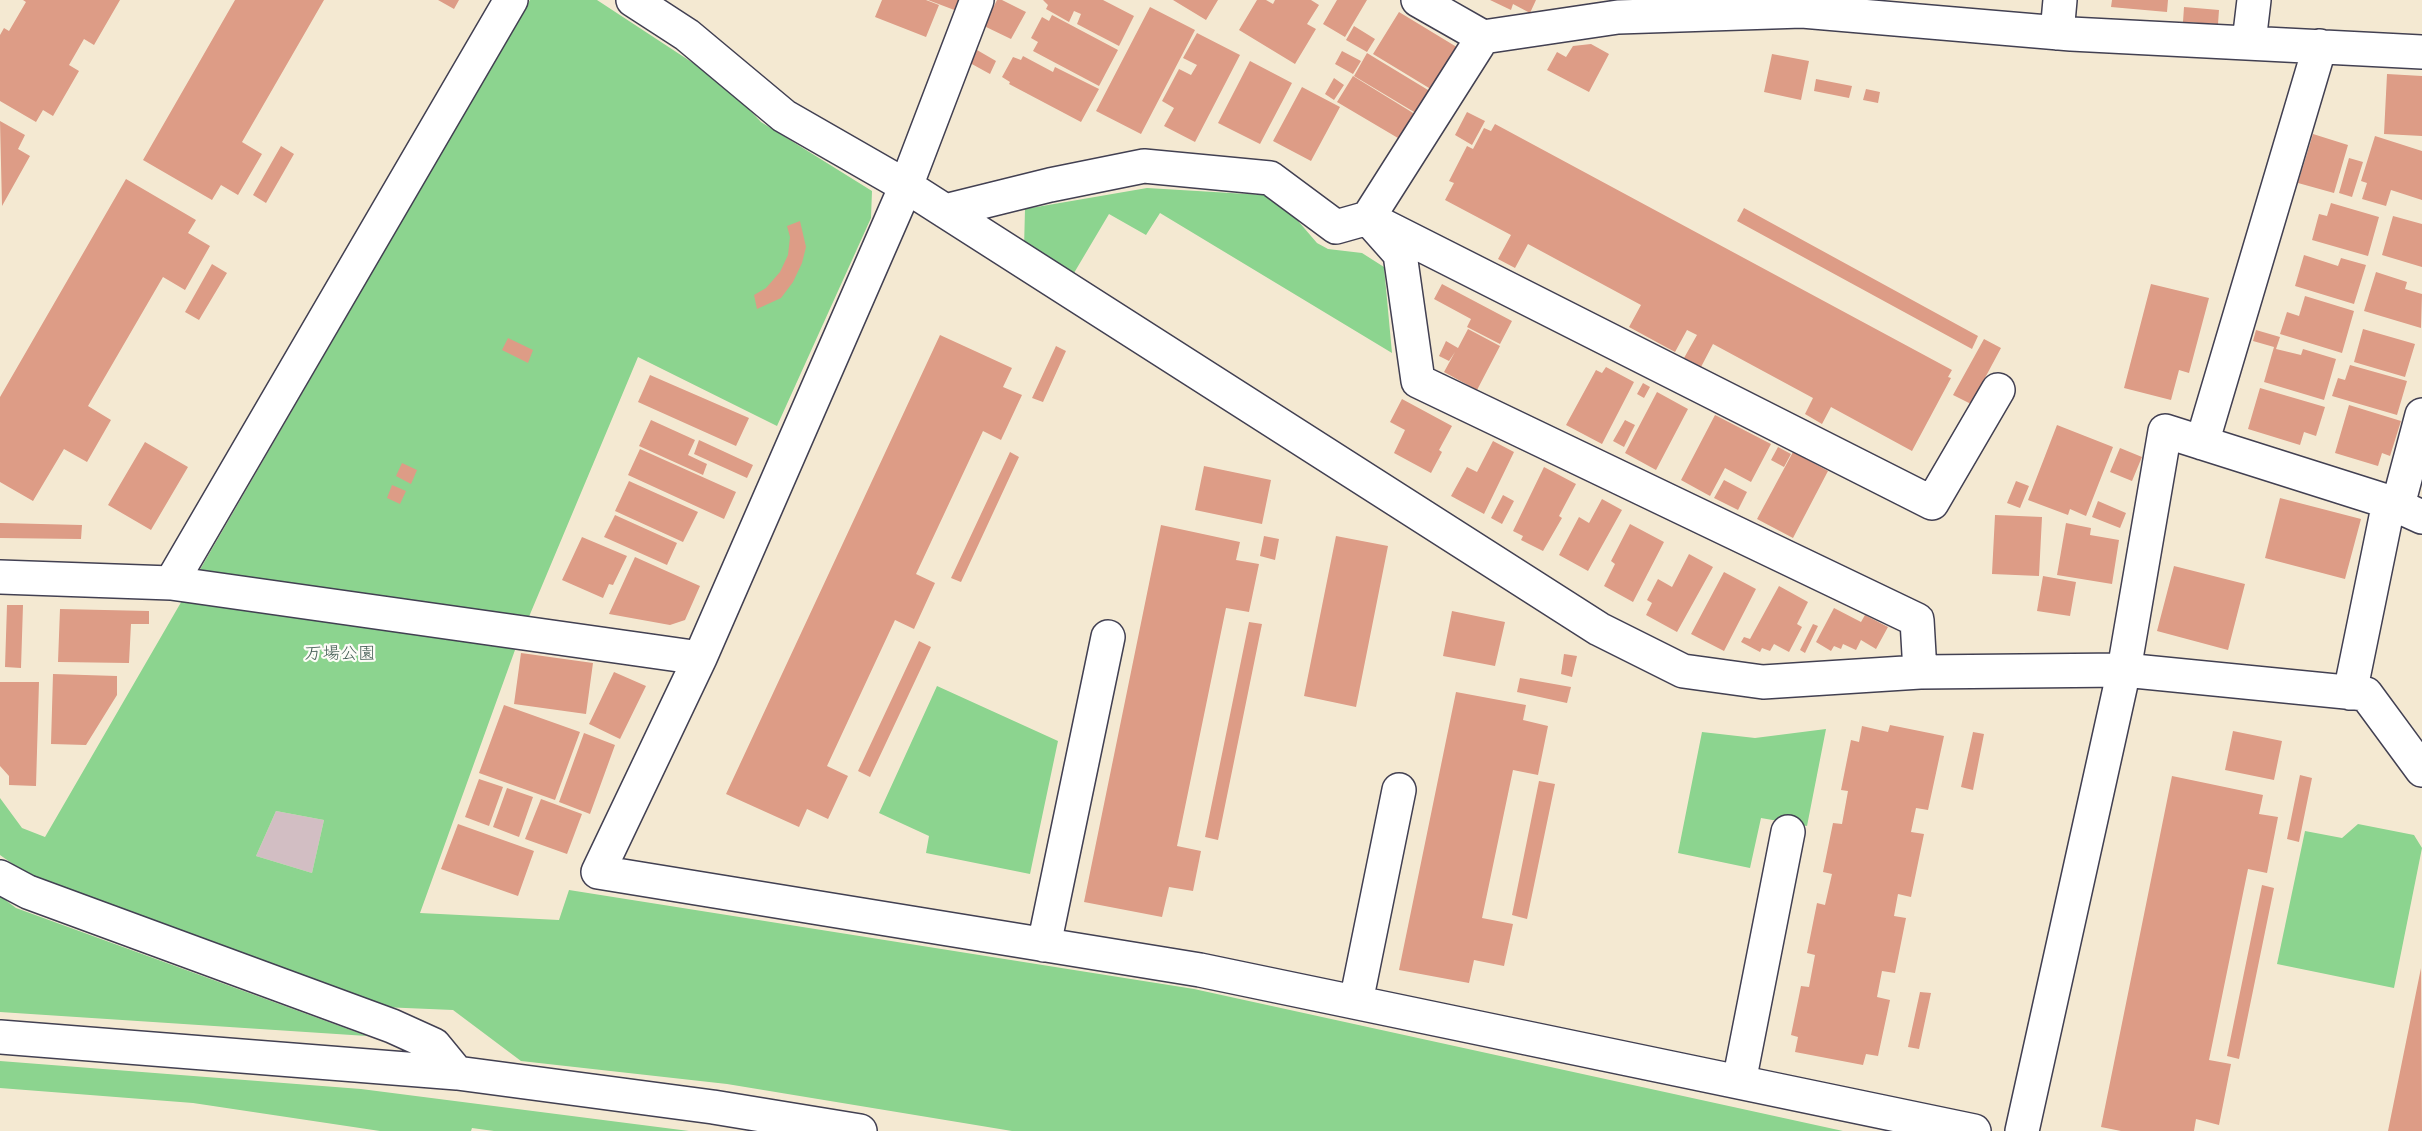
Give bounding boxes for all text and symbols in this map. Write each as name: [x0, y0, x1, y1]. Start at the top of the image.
park label: 万場公園: [304, 643, 376, 665]

